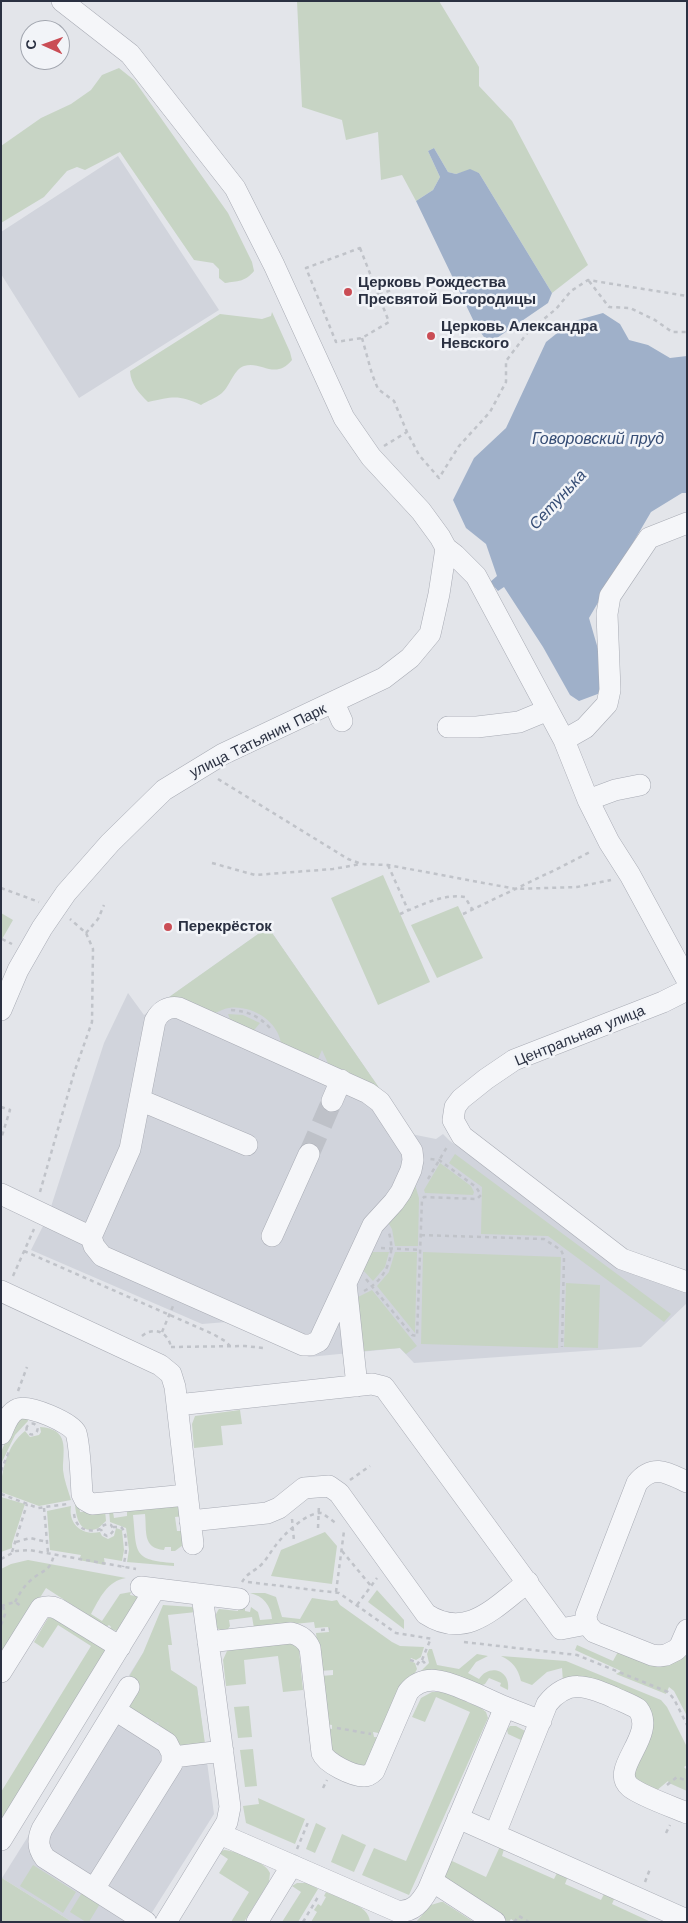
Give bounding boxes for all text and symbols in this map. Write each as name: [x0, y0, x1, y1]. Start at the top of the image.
north arrow: [20, 20, 70, 70]
text: С: [23, 39, 39, 50]
place label: Церковь Рождества Пресвятой Богородицы: [358, 274, 536, 309]
marker: Церковь Рождества Пресвятой Богородицы: [342, 286, 354, 298]
place label: Церковь Александра Невского: [441, 318, 598, 353]
marker: Церковь Александра Невского: [425, 330, 437, 342]
water label: Говоровский пруд: [532, 429, 664, 449]
water label: Сетунька: [525, 466, 591, 534]
street label: улица Татьянин Парк: [187, 700, 329, 782]
place label: Перекрёсток: [178, 918, 272, 936]
marker: Перекрёсток: [162, 921, 174, 933]
street label: Центральная улица: [512, 1002, 648, 1070]

